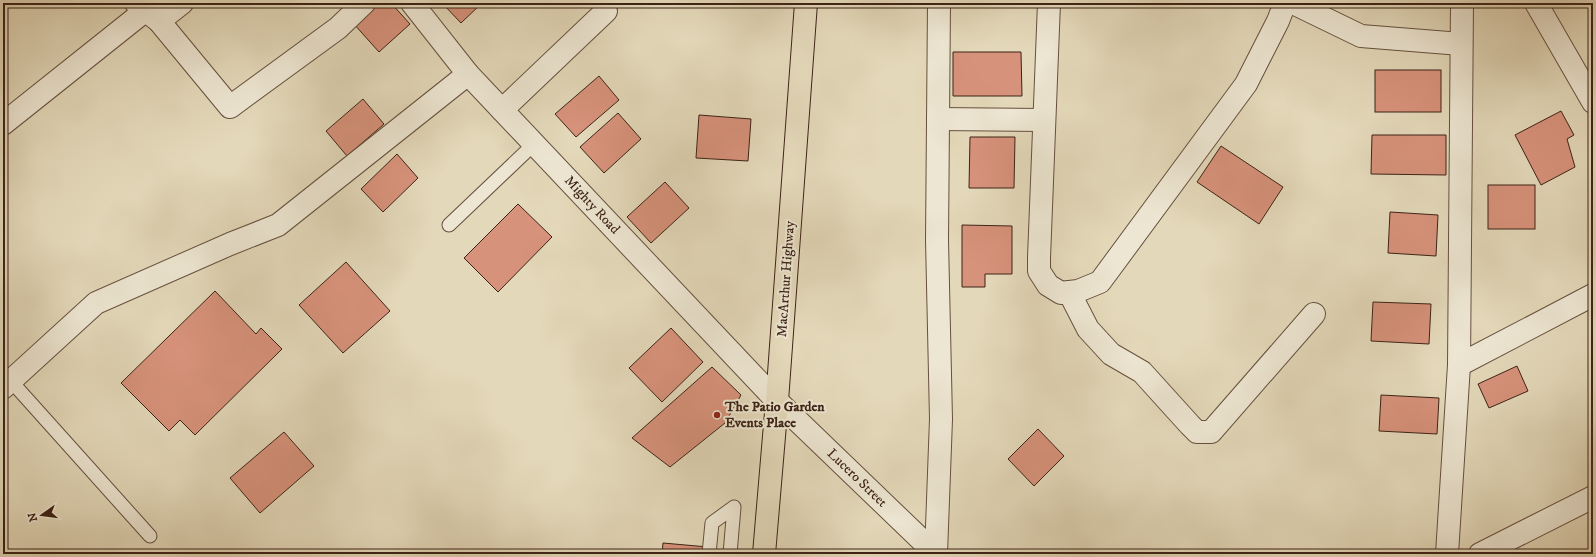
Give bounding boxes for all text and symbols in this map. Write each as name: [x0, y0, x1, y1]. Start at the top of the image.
street label: Mighty Road: [560, 172, 624, 238]
street label: MacArthur Highway: [773, 220, 799, 338]
place label: The Patio Garden Events Place: [724, 398, 825, 432]
marker: The Patio Garden Events Place: [712, 410, 722, 420]
street label: Lucero Street: [823, 445, 891, 512]
north arrow: [22, 495, 62, 535]
text: N: [25, 511, 41, 523]

